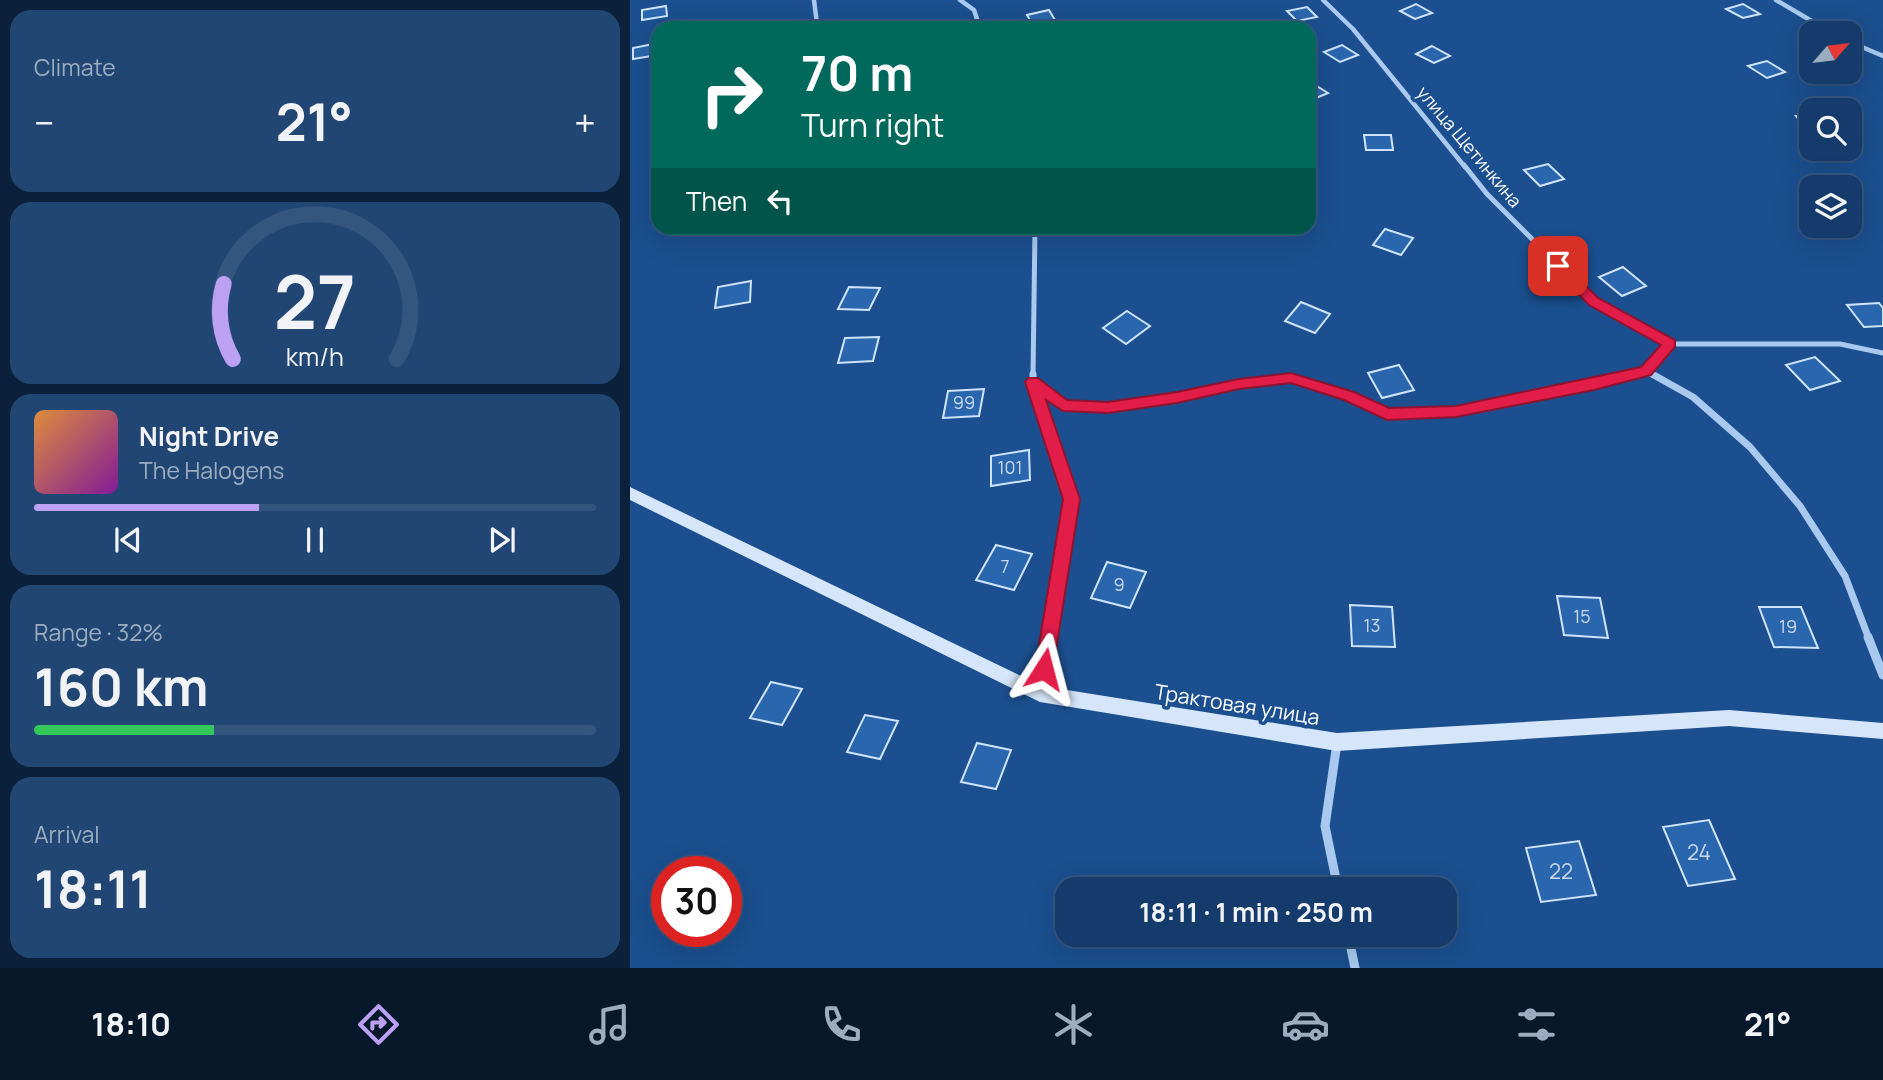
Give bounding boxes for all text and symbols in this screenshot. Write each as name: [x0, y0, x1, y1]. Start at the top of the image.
north arrow: [1799, 21, 1862, 84]
map controls: [1799, 21, 1862, 238]
text: 70 m: [801, 39, 913, 106]
icon: right: [686, 49, 777, 140]
text: Climate: [34, 51, 116, 83]
street label: улица Щетинкина: [1412, 81, 1528, 212]
text: 21°: [276, 86, 353, 157]
text: −: [34, 96, 55, 148]
text: +: [574, 96, 596, 148]
button: search: [1799, 98, 1862, 161]
text: Turn right: [801, 103, 944, 147]
button: layers: [1799, 175, 1862, 238]
icon: left: [761, 182, 799, 220]
text: Then: [686, 183, 747, 219]
pin: [1528, 236, 1588, 296]
icon: arrive: [1539, 247, 1577, 285]
text: 27: [274, 251, 356, 351]
text: km/h: [286, 338, 344, 373]
house number: 99: [953, 390, 975, 414]
text: Night Drive: [139, 418, 279, 454]
text: The Halogens: [139, 454, 284, 486]
house number: 101: [997, 455, 1023, 479]
icon: previous: [109, 521, 147, 559]
icon: pause: [296, 521, 334, 559]
icon: next: [483, 521, 521, 559]
house number: 7: [1000, 554, 1010, 578]
house number: 9: [1113, 572, 1125, 596]
house number: 15: [1573, 604, 1591, 628]
house number: 13: [1364, 613, 1380, 637]
house number: 19: [1779, 614, 1797, 638]
text: Range · 32%: [34, 616, 163, 648]
position arrow: [1007, 632, 1081, 706]
text: 160 km: [34, 651, 208, 722]
street label: Трактовая улица: [1153, 677, 1322, 731]
text: Arrival: [34, 818, 100, 850]
house number: 24: [1687, 838, 1711, 866]
text: 18:11: [34, 853, 152, 924]
speed limit sign: 30: [651, 856, 742, 947]
house number: 22: [1549, 857, 1573, 885]
text: 18:11 · 1 min · 250 m: [1139, 894, 1373, 930]
icon: directions: [354, 1000, 403, 1049]
icon: music: [585, 1000, 634, 1049]
icon: phone: [817, 1000, 866, 1049]
icon: climate: [1049, 1000, 1098, 1049]
icon: car: [1281, 1000, 1330, 1049]
icon: filters: [1512, 1000, 1561, 1049]
text: 18:10: [91, 1002, 171, 1046]
text: 21°: [1744, 1002, 1792, 1046]

